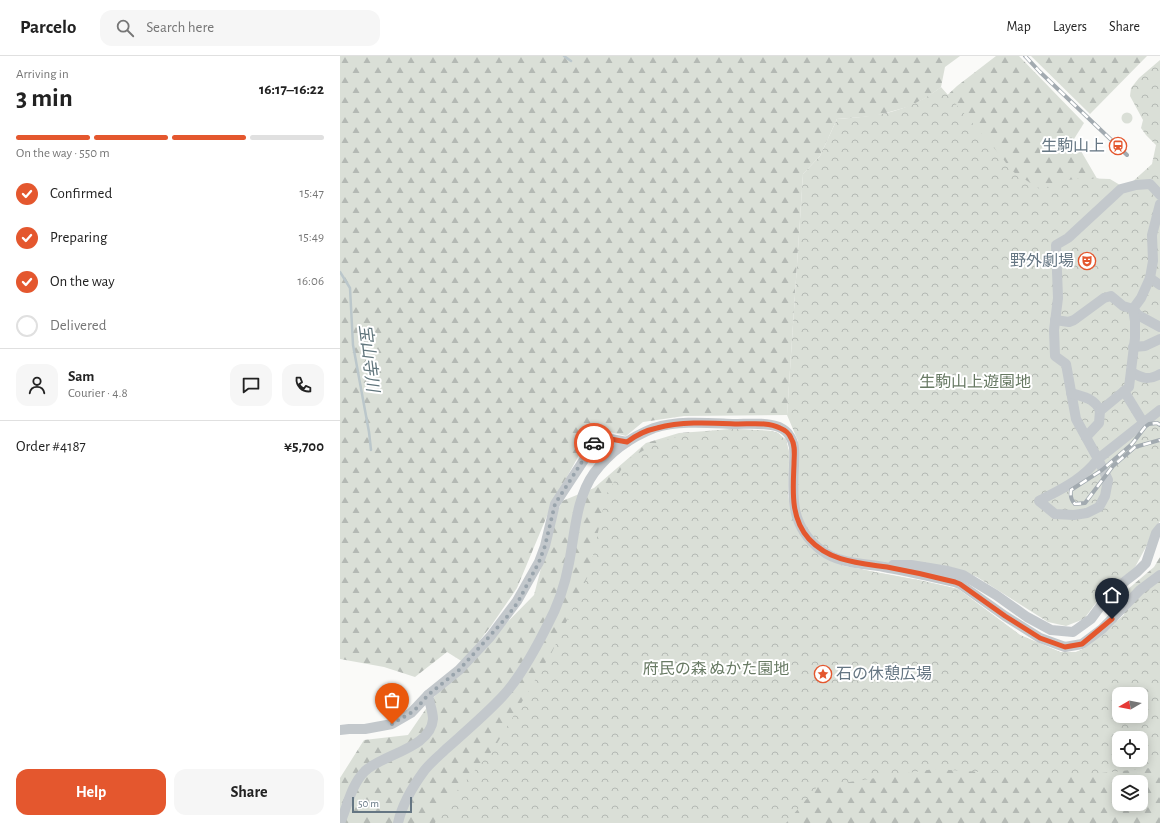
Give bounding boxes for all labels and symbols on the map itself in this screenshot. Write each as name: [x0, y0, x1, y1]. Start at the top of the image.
station icon: 生駒山上: [1108, 136, 1128, 156]
place label: 生駒山上: [1041, 137, 1105, 154]
theatre icon: 野外劇場: [1077, 251, 1097, 271]
place label: 野外劇場: [1010, 252, 1074, 269]
water label: 宝山寺川: [356, 323, 383, 395]
park label: 生駒山上遊園地: [919, 373, 1031, 390]
courier: [574, 423, 614, 463]
pin: [1095, 578, 1129, 619]
park label: 府民の森 ぬかた園地: [643, 660, 789, 677]
place icon: 石の休憩広場: [813, 664, 833, 684]
place label: 石の休憩広場: [836, 664, 932, 682]
pin: [375, 683, 409, 724]
north arrow: [1112, 687, 1148, 723]
scale bar: [352, 795, 412, 814]

